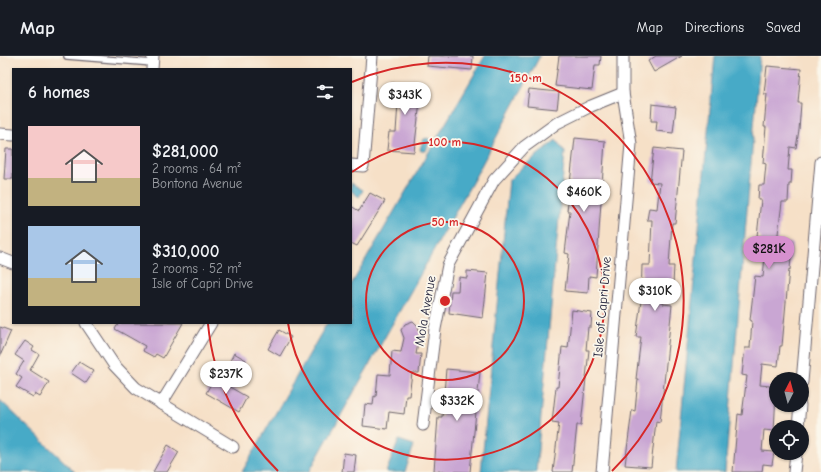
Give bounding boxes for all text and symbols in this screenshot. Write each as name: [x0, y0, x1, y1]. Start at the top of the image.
text: Map: [20, 17, 55, 39]
text: Map: [636, 19, 663, 36]
text: Directions: [685, 19, 744, 36]
text: Saved: [766, 19, 801, 36]
text: 150 m: [510, 71, 542, 85]
icon: filters: [314, 81, 336, 103]
pin: $343K: [377, 82, 433, 116]
text: 6 homes: [28, 83, 90, 102]
text: $343K: [388, 87, 422, 102]
text: 100 m: [429, 135, 461, 149]
icon: home: [60, 142, 108, 190]
text: $281,000: [152, 142, 219, 161]
text: 2 rooms · 64 m²: [152, 161, 241, 176]
text: Bontona Avenue: [152, 176, 242, 191]
pin: $460K: [556, 179, 612, 213]
text: $460K: [566, 184, 602, 199]
text: 50 m: [431, 215, 459, 229]
pin: $281K: [741, 236, 797, 270]
text: $281K: [752, 241, 786, 256]
icon: home: [60, 242, 108, 290]
text: $310,000: [152, 242, 219, 261]
street label: Isle of Capri Drive: [590, 256, 614, 358]
text: 2 rooms · 52 m²: [152, 261, 241, 276]
street label: Mola Avenue: [411, 274, 439, 347]
text: Isle of Capri Drive: [152, 276, 253, 291]
pin: $310K: [627, 278, 683, 312]
text: $310K: [638, 283, 672, 298]
centre of rings: [438, 294, 452, 308]
pin: $237K: [198, 361, 254, 395]
text: $237K: [209, 366, 243, 381]
north arrow: [769, 372, 809, 412]
map controls: [769, 372, 809, 460]
pin: $332K: [429, 388, 485, 422]
text: $332K: [440, 393, 474, 408]
button: locate: [769, 420, 809, 460]

